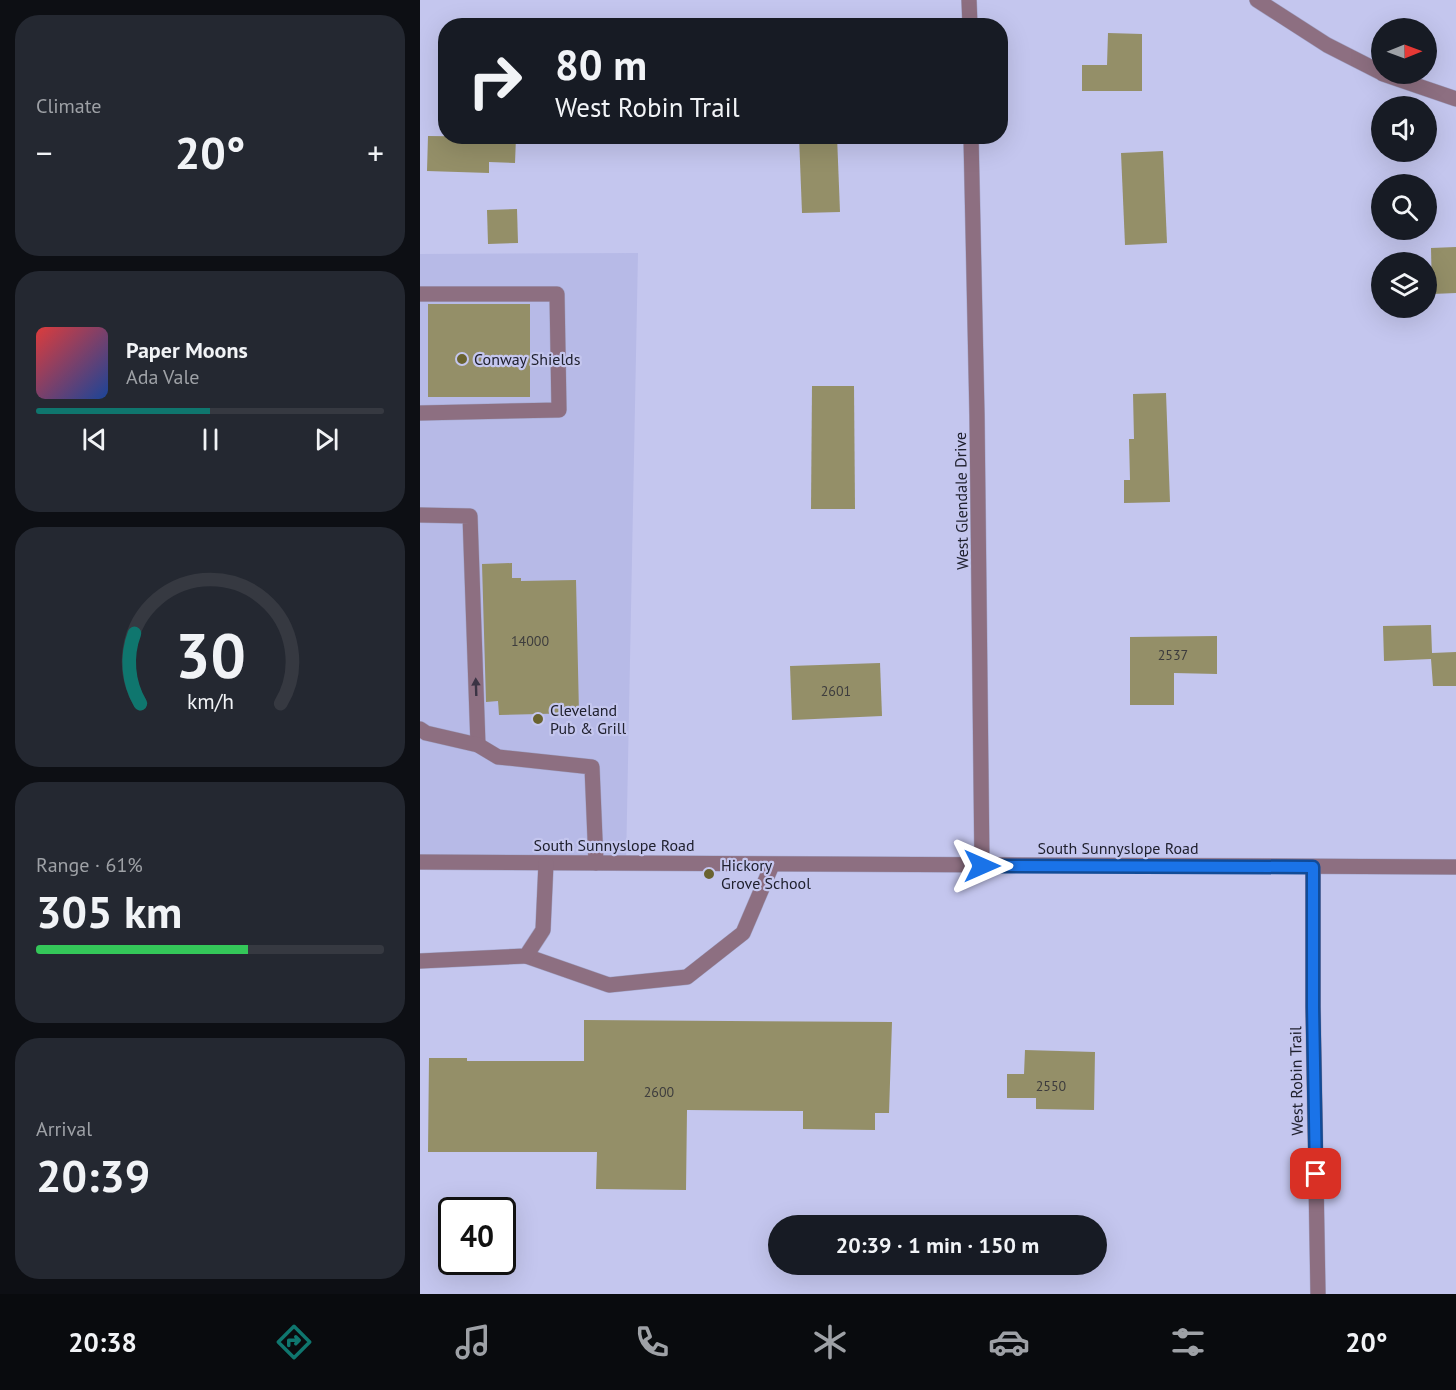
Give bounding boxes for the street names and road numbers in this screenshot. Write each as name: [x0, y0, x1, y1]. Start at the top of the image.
street label: West Glendale Drive: [950, 432, 972, 570]
street label: South Sunnyslope Road: [533, 835, 695, 855]
street label: South Sunnyslope Road: [1037, 838, 1199, 858]
street label: West Robin Trail: [1285, 1026, 1307, 1136]

